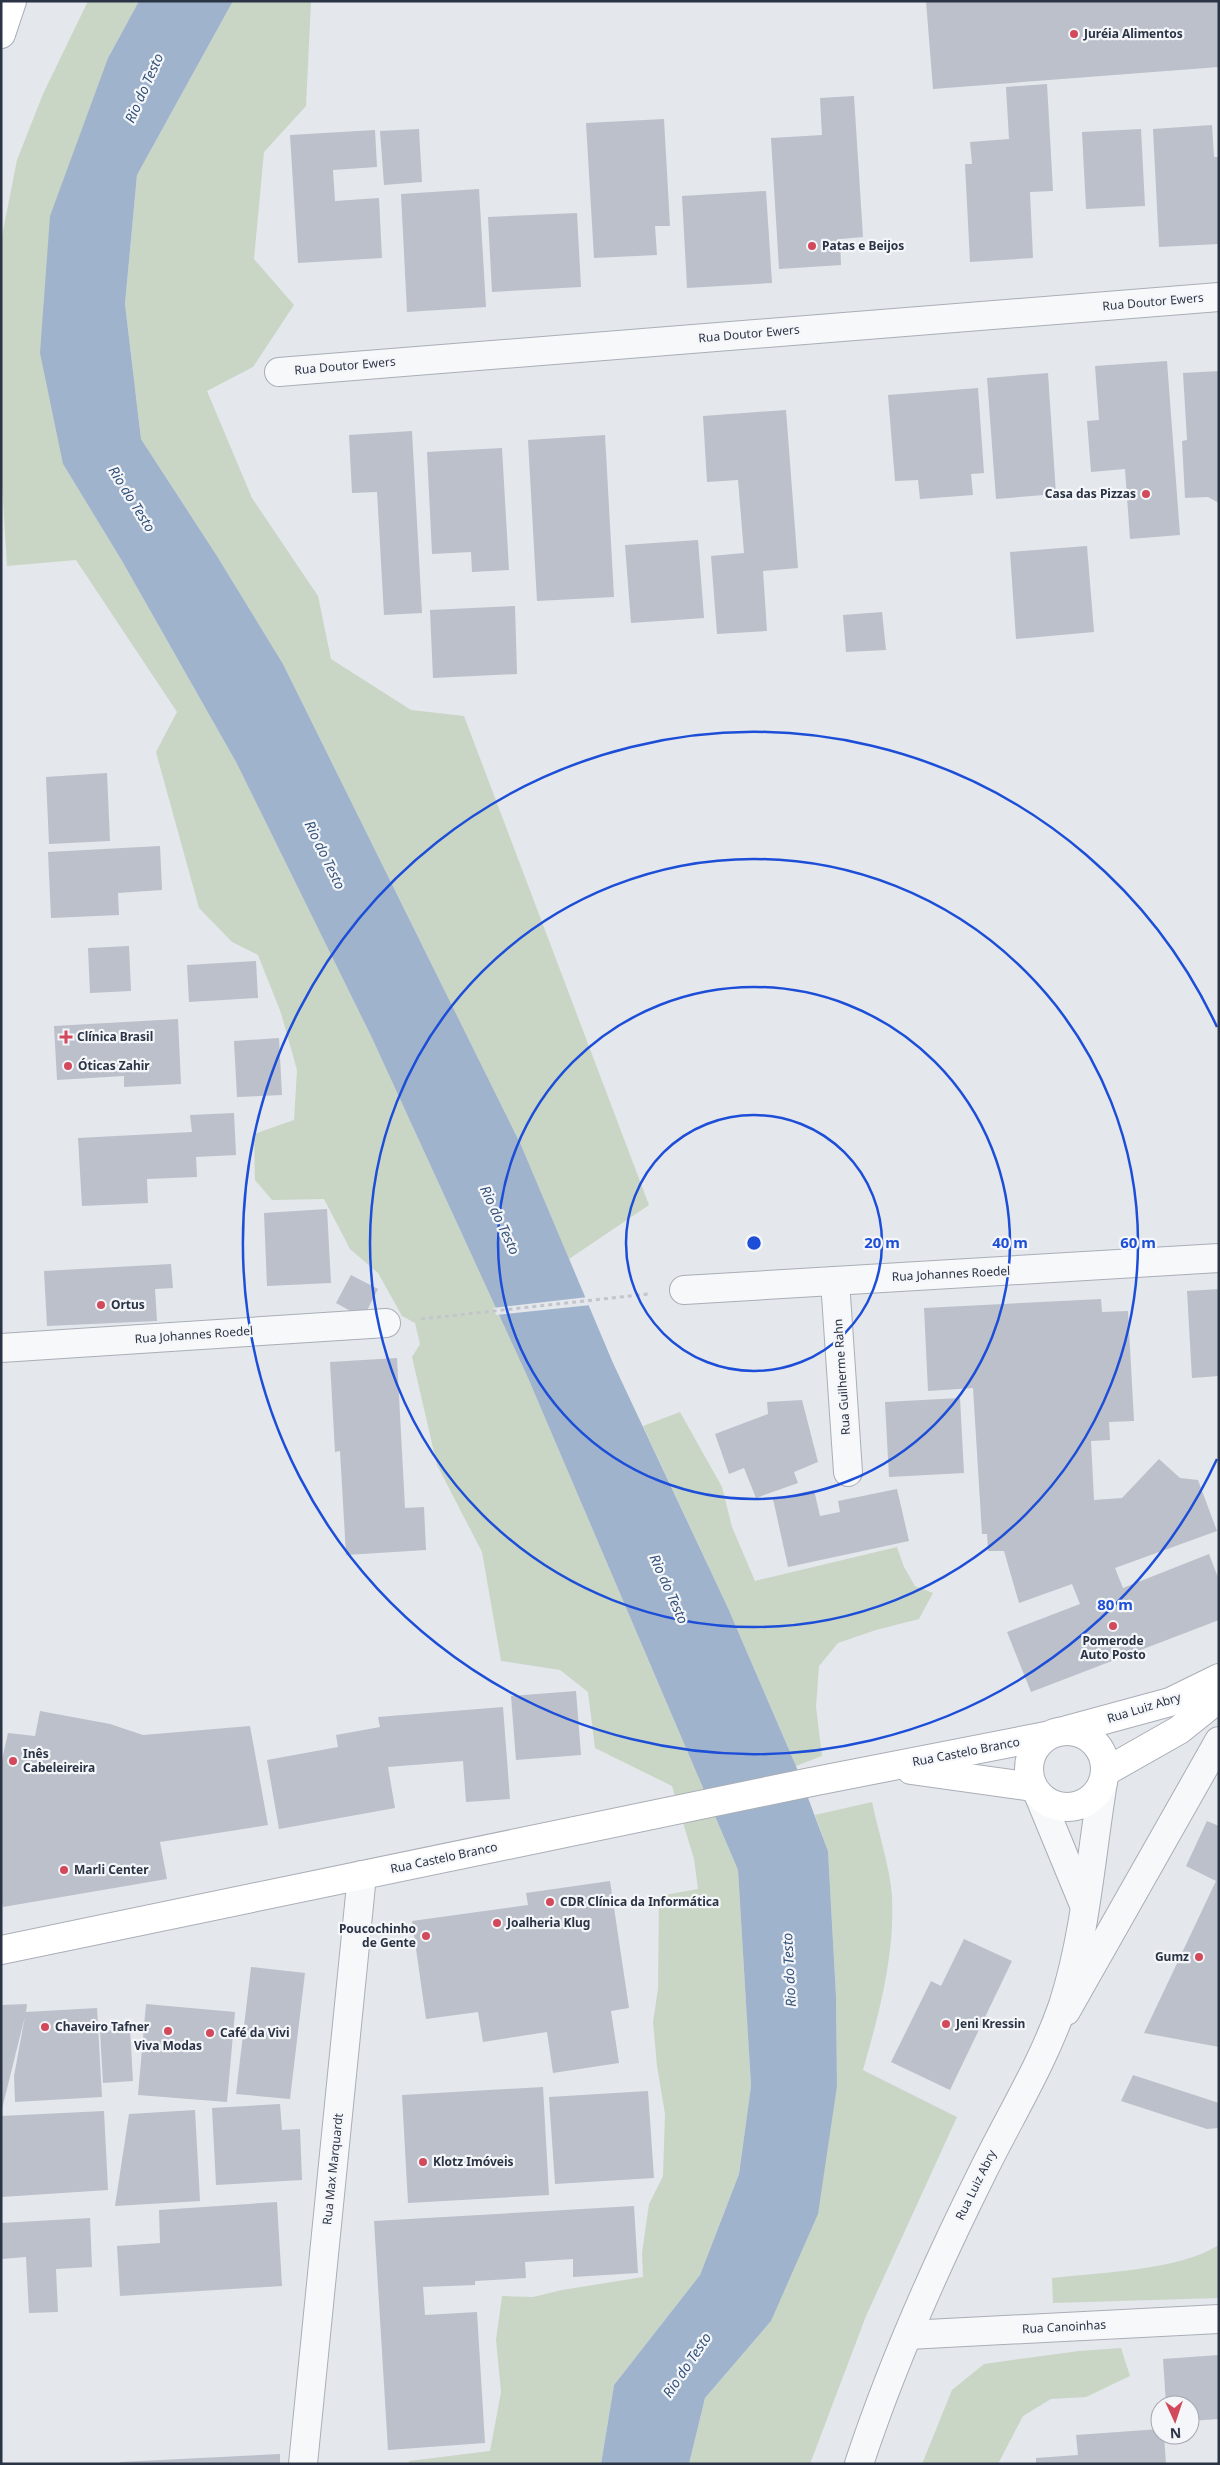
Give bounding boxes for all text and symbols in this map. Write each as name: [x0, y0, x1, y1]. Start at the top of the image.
place label: Juréia Alimentos: [1083, 25, 1183, 42]
marker: Juréia Alimentos: [1068, 28, 1080, 40]
water label: Rio do Testo: [120, 50, 167, 126]
place label: Patas e Beijos: [822, 237, 904, 254]
marker: Patas e Beijos: [806, 240, 818, 252]
street label: Rua Doutor Ewers: [1102, 289, 1204, 314]
street label: Rua Doutor Ewers: [698, 321, 800, 346]
street label: Rua Doutor Ewers: [294, 353, 396, 378]
water label: Rio do Testo: [105, 462, 160, 535]
place label: Casa das Pizzas: [1045, 485, 1136, 502]
marker: Casa das Pizzas: [1140, 488, 1152, 500]
water label: Rio do Testo: [301, 817, 350, 892]
place label: Clínica Brasil: [77, 1028, 153, 1045]
marker: Clínica Brasil: [59, 1030, 73, 1044]
place label: Óticas Zahir: [78, 1057, 150, 1074]
marker: Óticas Zahir: [62, 1060, 74, 1072]
water label: Rio do Testo: [476, 1182, 525, 1258]
text: 20 m: [864, 1232, 900, 1252]
text: 40 m: [992, 1232, 1028, 1252]
text: 60 m: [1120, 1232, 1156, 1252]
centre of rings: [745, 1234, 763, 1252]
street label: Rua Johannes Roedel: [891, 1262, 1011, 1285]
place label: Ortus: [111, 1296, 145, 1313]
marker: Ortus: [95, 1299, 107, 1311]
street label: Rua Guilherme Rahn: [829, 1318, 854, 1436]
street label: Rua Johannes Roedel: [134, 1322, 254, 1347]
water label: Rio do Testo: [646, 1551, 693, 1627]
text: 80 m: [1097, 1594, 1133, 1614]
marker: Pomerode Auto Posto: [1107, 1620, 1119, 1632]
place label: Pomerode Auto Posto: [1080, 1632, 1146, 1663]
street label: Rua Luiz Abry: [1105, 1688, 1184, 1727]
street label: Rua Castelo Branco: [911, 1733, 1021, 1770]
place label: Inês Cabeleireira: [23, 1745, 95, 1776]
marker: Inês Cabeleireira: [7, 1755, 19, 1767]
street label: Rua Castelo Branco: [389, 1838, 499, 1877]
place label: Marli Center: [74, 1861, 149, 1878]
marker: Marli Center: [58, 1864, 70, 1876]
place label: CDR Clínica da Informática: [560, 1893, 719, 1910]
marker: CDR Clínica da Informática: [544, 1896, 556, 1908]
place label: Joalheria Klug: [506, 1914, 590, 1931]
marker: Joalheria Klug: [491, 1917, 503, 1929]
place label: Poucochinho de Gente: [339, 1920, 416, 1951]
marker: Poucochinho de Gente: [420, 1930, 432, 1942]
water label: Rio do Testo: [777, 1932, 800, 2008]
place label: Gumz: [1155, 1948, 1189, 1965]
marker: Gumz: [1193, 1951, 1205, 1963]
place label: Jeni Kressin: [955, 2015, 1025, 2032]
place label: Chaveiro Tafner: [55, 2018, 150, 2035]
marker: Jeni Kressin: [940, 2018, 952, 2030]
marker: Chaveiro Tafner: [39, 2021, 51, 2033]
place label: Café da Vivi: [220, 2024, 290, 2041]
marker: Viva Modas: [162, 2025, 174, 2037]
marker: Café da Vivi: [204, 2027, 216, 2039]
place label: Viva Modas: [134, 2037, 202, 2054]
street label: Rua Max Marquardt: [318, 2112, 347, 2226]
street label: Rua Luiz Abry: [951, 2146, 1000, 2223]
place label: Klotz Imóveis: [433, 2153, 514, 2170]
marker: Klotz Imóveis: [417, 2156, 429, 2168]
street label: Rua Canoinhas: [1022, 2316, 1107, 2337]
water label: Rio do Testo: [658, 2328, 715, 2401]
north arrow: [1150, 2395, 1200, 2445]
text: N: [1170, 2424, 1182, 2443]

